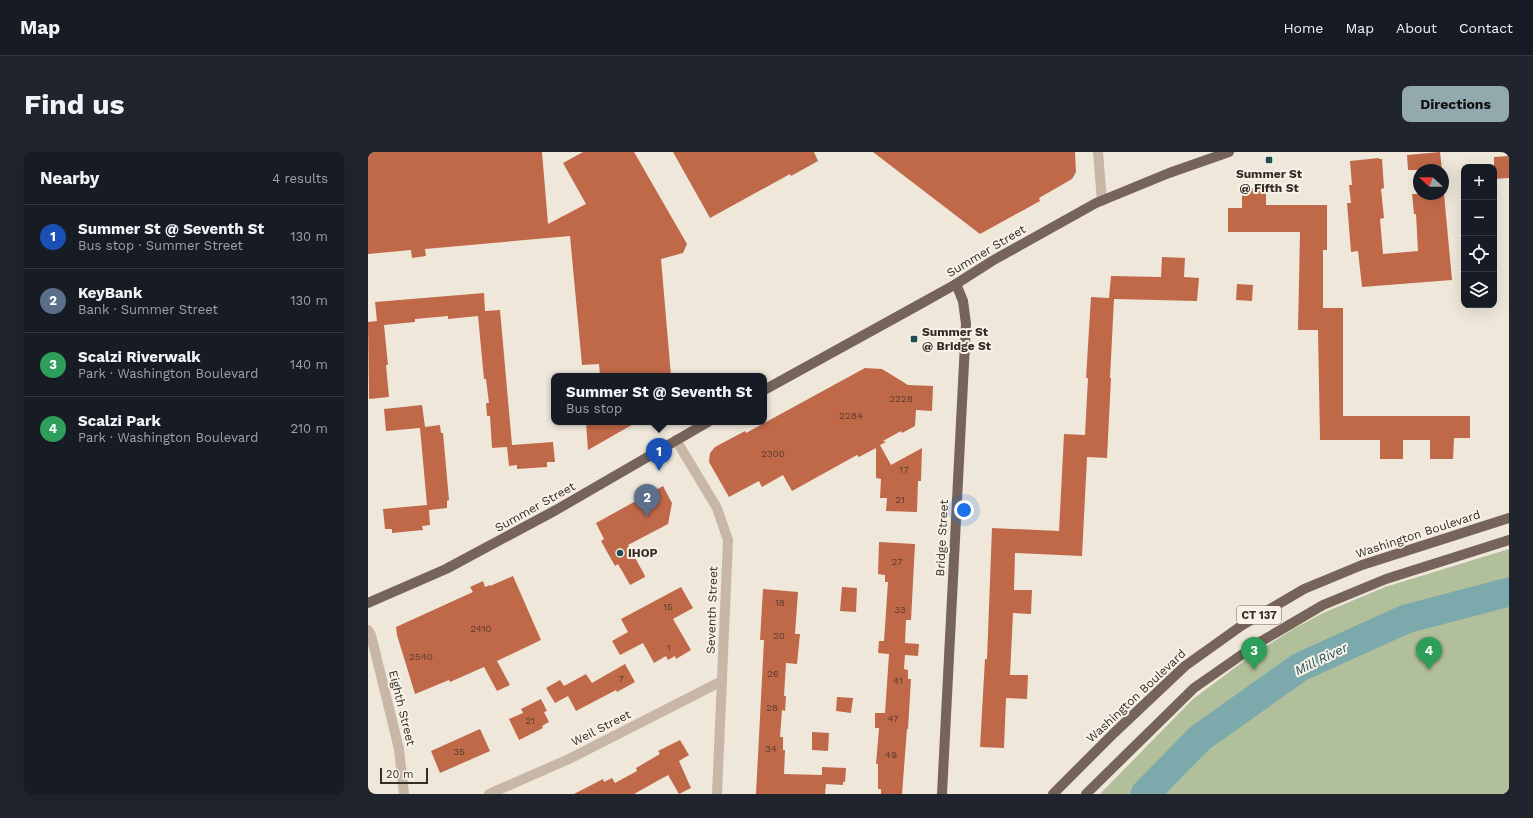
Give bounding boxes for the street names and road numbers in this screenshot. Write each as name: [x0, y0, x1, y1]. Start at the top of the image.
street label: Summer Street: [944, 222, 1028, 280]
street label: Summer Street: [492, 479, 578, 535]
street label: Bridge Street: [933, 499, 951, 577]
street label: Washington Boulevard: [1354, 507, 1482, 561]
street label: Seventh Street: [703, 566, 721, 654]
road number: CT 137: [1237, 606, 1281, 624]
street label: Washington Boulevard: [1084, 646, 1188, 746]
street label: Eighth Street: [386, 669, 418, 747]
street label: Weil Street: [569, 707, 633, 749]

